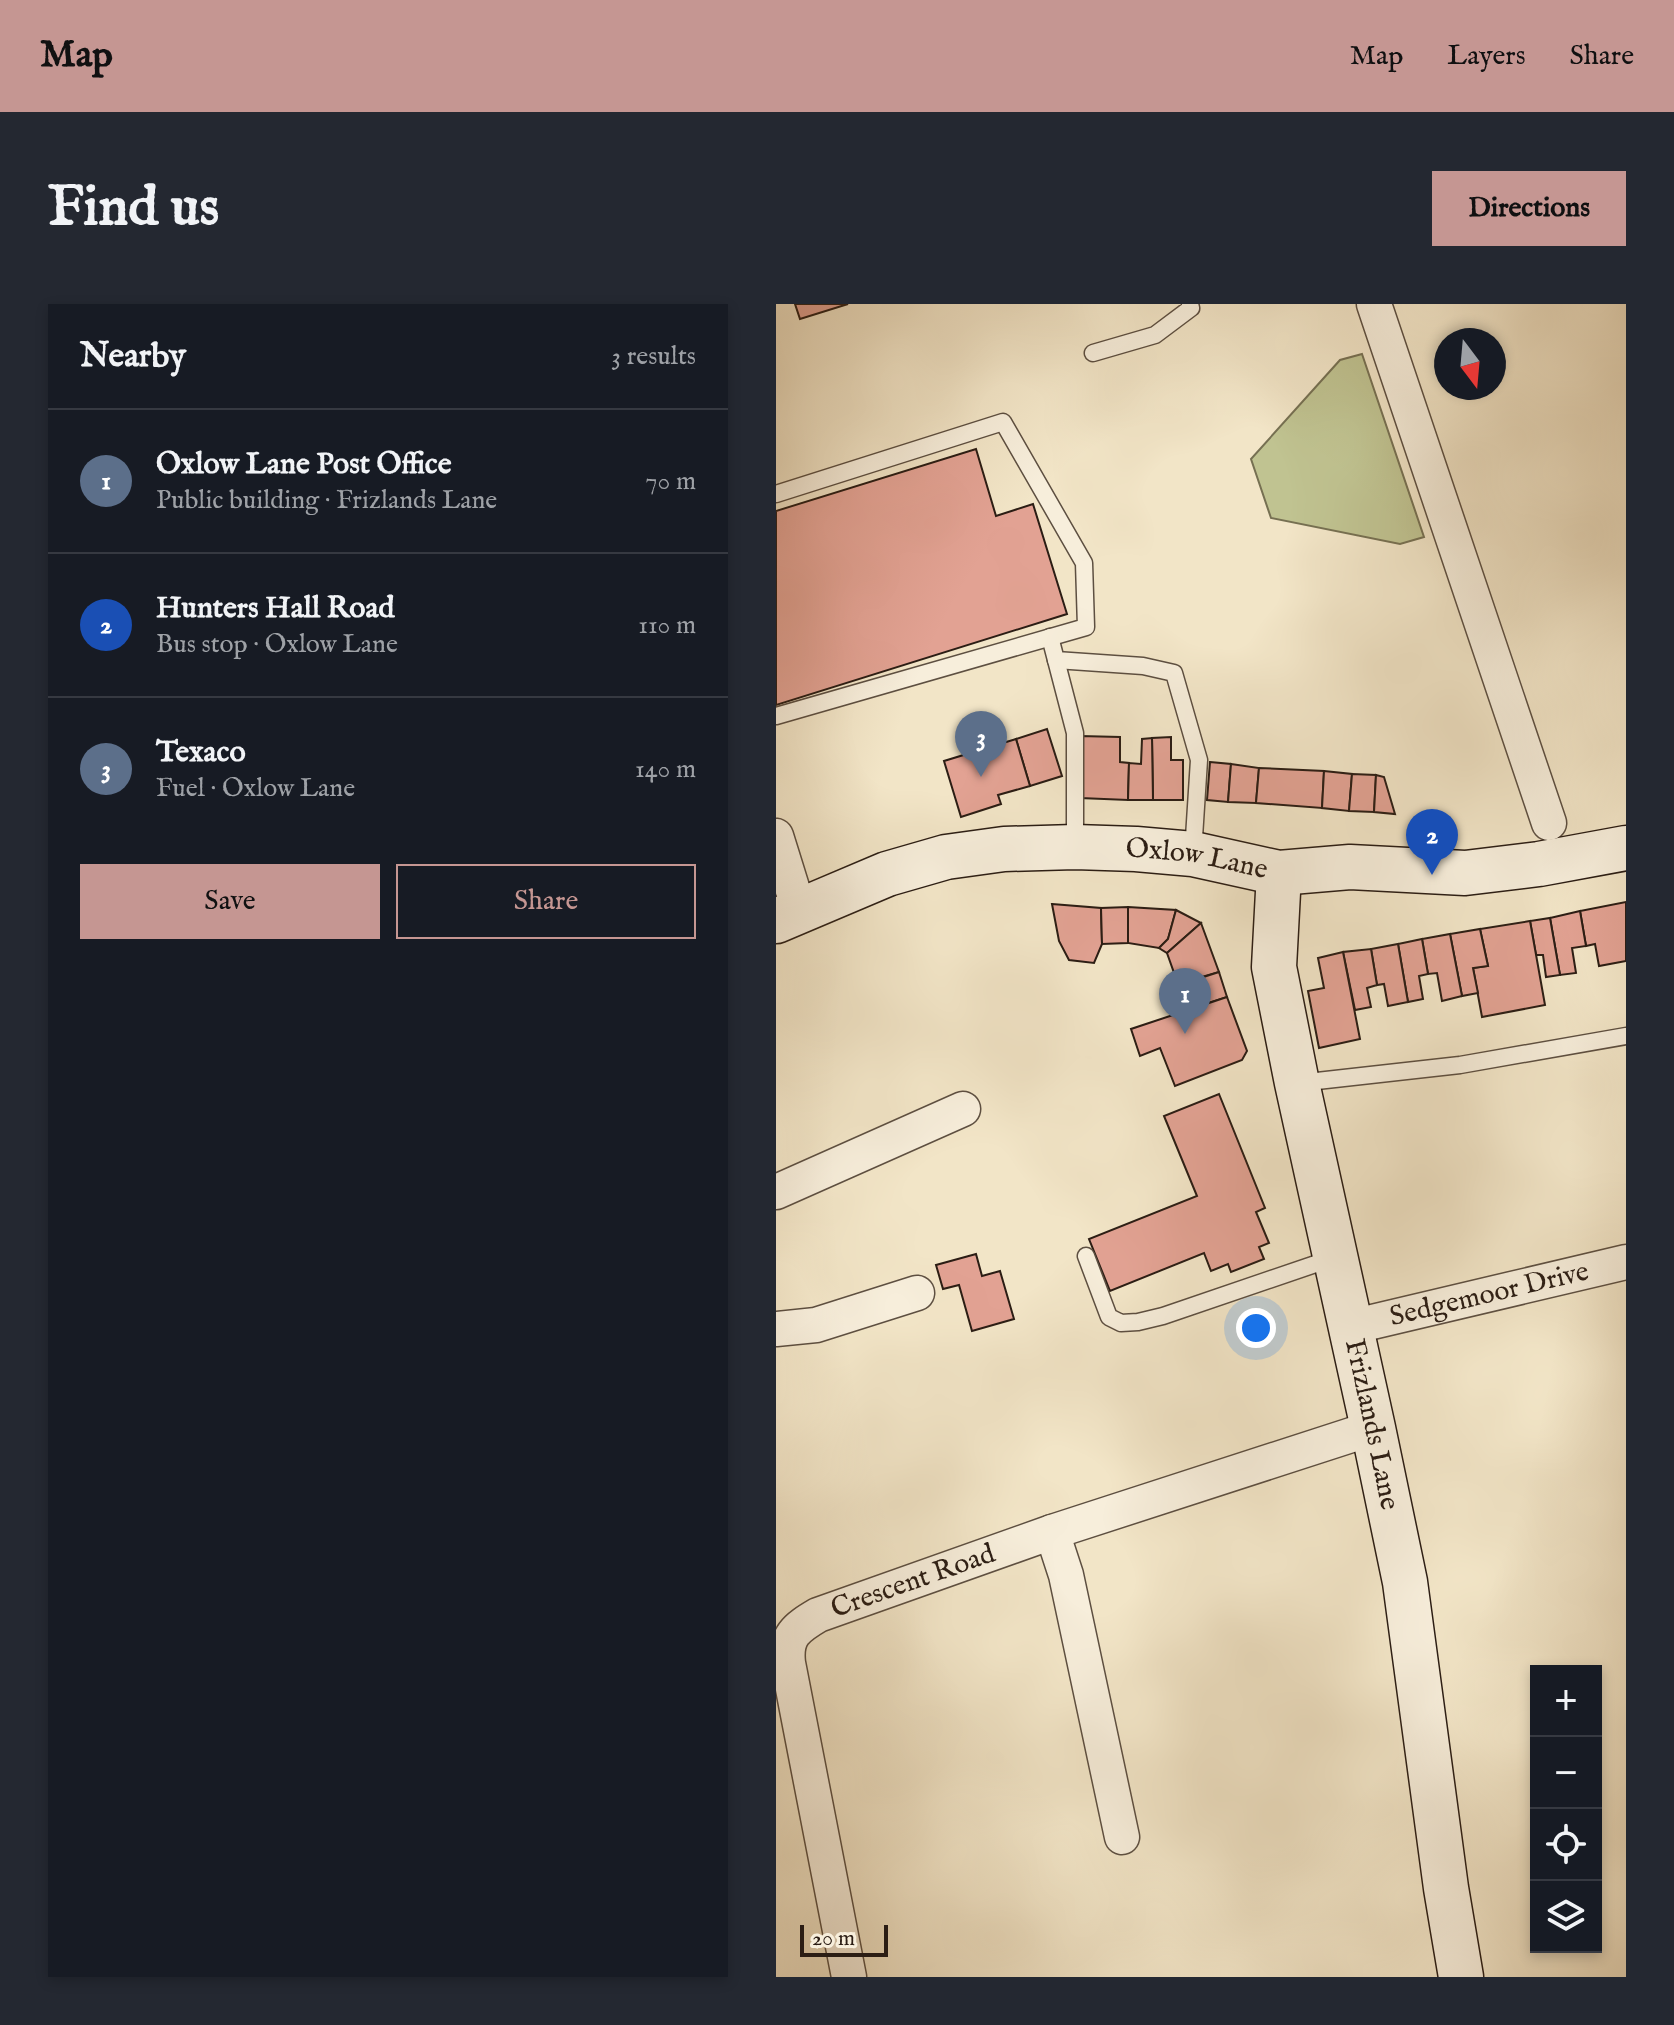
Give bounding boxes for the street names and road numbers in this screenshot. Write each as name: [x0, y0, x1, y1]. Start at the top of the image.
street label: Oxlow Lane: [1124, 831, 1271, 888]
street label: Sedgemoor Drive: [1386, 1254, 1592, 1335]
street label: Frizlands Lane: [1336, 1336, 1407, 1513]
street label: Crescent Road: [826, 1536, 1000, 1627]

